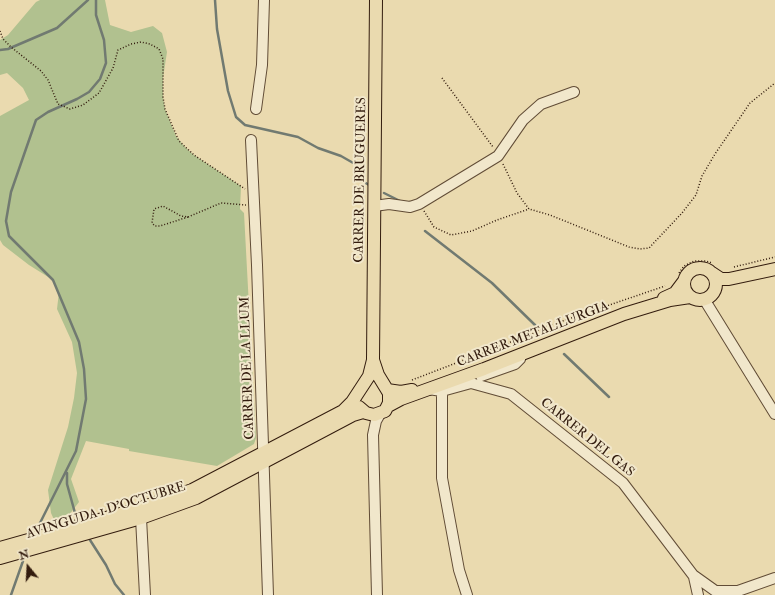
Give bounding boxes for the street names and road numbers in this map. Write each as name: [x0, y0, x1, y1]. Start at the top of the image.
street label: CARRER DE BRUGUERES: [352, 97, 370, 263]
street label: CARRER DE LA LLUM: [238, 296, 258, 440]
street label: CARRER METAL·LURGIA: [455, 299, 611, 371]
street label: CARRER DEL GAS: [537, 395, 637, 481]
street label: AVINGUDA 1 D'OCTUBRE: [25, 479, 187, 543]

